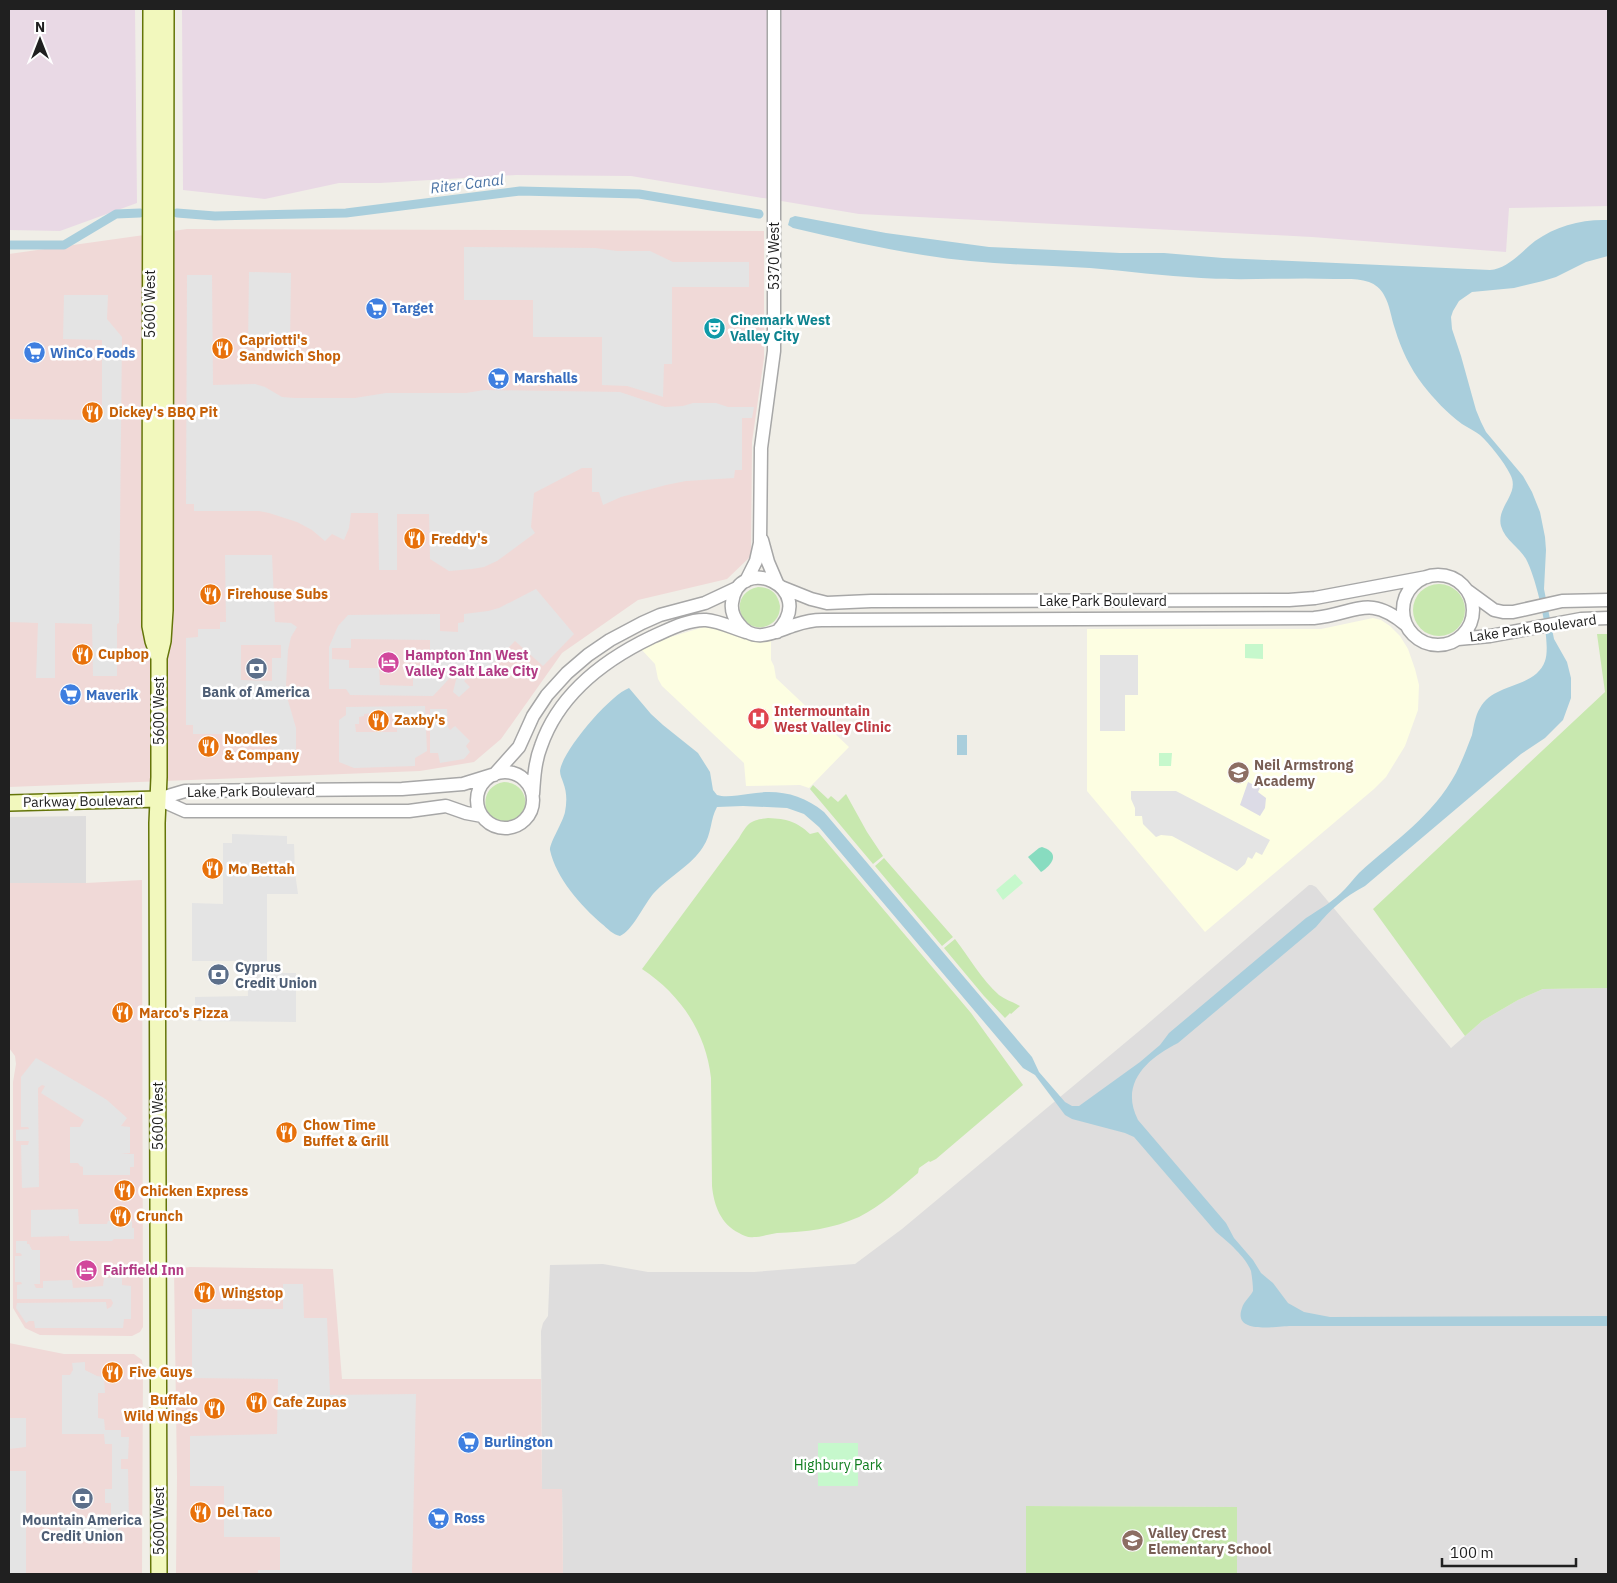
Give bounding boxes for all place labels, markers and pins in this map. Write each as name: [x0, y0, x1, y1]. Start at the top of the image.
supermarket icon: Target: [364, 296, 388, 320]
place label: Target: [392, 299, 434, 317]
place label: Cinemark West Valley City: [730, 311, 830, 345]
theatre icon: Cinemark West Valley City: [702, 316, 726, 340]
place label: Capriotti's Sandwich Shop: [239, 331, 341, 365]
restaurant icon: Capriotti's Sandwich Shop: [211, 336, 235, 360]
supermarket icon: WinCo Foods: [22, 341, 46, 365]
place label: WinCo Foods: [50, 344, 135, 362]
supermarket icon: Marshalls: [486, 366, 510, 390]
place label: Marshalls: [514, 369, 578, 387]
restaurant icon: Dickey's BBQ Pit: [81, 400, 105, 424]
place label: Dickey's BBQ Pit: [109, 403, 218, 421]
restaurant icon: Freddy's: [403, 527, 427, 551]
place label: Freddy's: [431, 530, 488, 548]
restaurant icon: Firehouse Subs: [199, 582, 223, 606]
place label: Firehouse Subs: [227, 585, 328, 603]
restaurant icon: Cupbop: [70, 642, 94, 666]
place label: Cupbop: [98, 645, 149, 663]
place label: Hampton Inn West Valley Salt Lake City: [405, 646, 539, 680]
hotel icon: Hampton Inn West Valley Salt Lake City: [377, 651, 401, 675]
bank icon: Bank of America: [244, 657, 268, 681]
supermarket icon: Maverik: [58, 683, 82, 707]
place label: Bank of America: [202, 683, 310, 701]
place label: Maverik: [86, 686, 139, 704]
place label: Intermountain West Valley Clinic: [774, 702, 891, 736]
hospital icon: Intermountain West Valley Clinic: [746, 707, 770, 731]
restaurant icon: Zaxby's: [366, 708, 390, 732]
place label: Zaxby's: [394, 711, 445, 729]
place label: Noodles & Company: [224, 730, 300, 764]
restaurant icon: Noodles & Company: [196, 735, 220, 759]
place label: Neil Armstrong Academy: [1254, 756, 1353, 790]
school or university icon: Neil Armstrong Academy: [1226, 761, 1250, 785]
restaurant icon: Mo Bettah: [200, 857, 224, 881]
place label: Mo Bettah: [228, 860, 295, 878]
place label: Cyprus Credit Union: [235, 958, 317, 992]
bank icon: Cyprus Credit Union: [207, 963, 231, 987]
restaurant icon: Marco's Pizza: [111, 1001, 135, 1025]
place label: Marco's Pizza: [139, 1004, 229, 1022]
place label: Chow Time Buffet & Grill: [303, 1116, 389, 1150]
restaurant icon: Chow Time Buffet & Grill: [275, 1121, 299, 1145]
restaurant icon: Chicken Express: [112, 1179, 136, 1203]
place label: Chicken Express: [140, 1182, 248, 1200]
restaurant icon: Crunch: [108, 1204, 132, 1228]
place label: Crunch: [136, 1207, 183, 1225]
hotel icon: Fairfield Inn: [75, 1258, 99, 1282]
place label: Fairfield Inn: [103, 1261, 184, 1279]
restaurant icon: Wingstop: [193, 1281, 217, 1305]
place label: Wingstop: [221, 1284, 283, 1302]
restaurant icon: Five Guys: [101, 1360, 125, 1384]
place label: Five Guys: [129, 1363, 193, 1381]
restaurant icon: Cafe Zupas: [245, 1390, 269, 1414]
place label: Buffalo Wild Wings: [124, 1391, 198, 1425]
place label: Cafe Zupas: [273, 1393, 347, 1411]
restaurant icon: Buffalo Wild Wings: [202, 1396, 226, 1420]
supermarket icon: Burlington: [456, 1430, 480, 1454]
place label: Burlington: [484, 1433, 553, 1451]
bank icon: Mountain America Credit Union: [70, 1486, 94, 1510]
restaurant icon: Del Taco: [189, 1500, 213, 1524]
place label: Del Taco: [217, 1503, 273, 1521]
supermarket icon: Ross: [426, 1506, 450, 1530]
place label: Ross: [454, 1509, 485, 1527]
place label: Mountain America Credit Union: [22, 1511, 142, 1545]
place label: Valley Crest Elementary School: [1148, 1524, 1272, 1558]
school or university icon: Valley Crest Elementary School: [1120, 1529, 1144, 1553]

